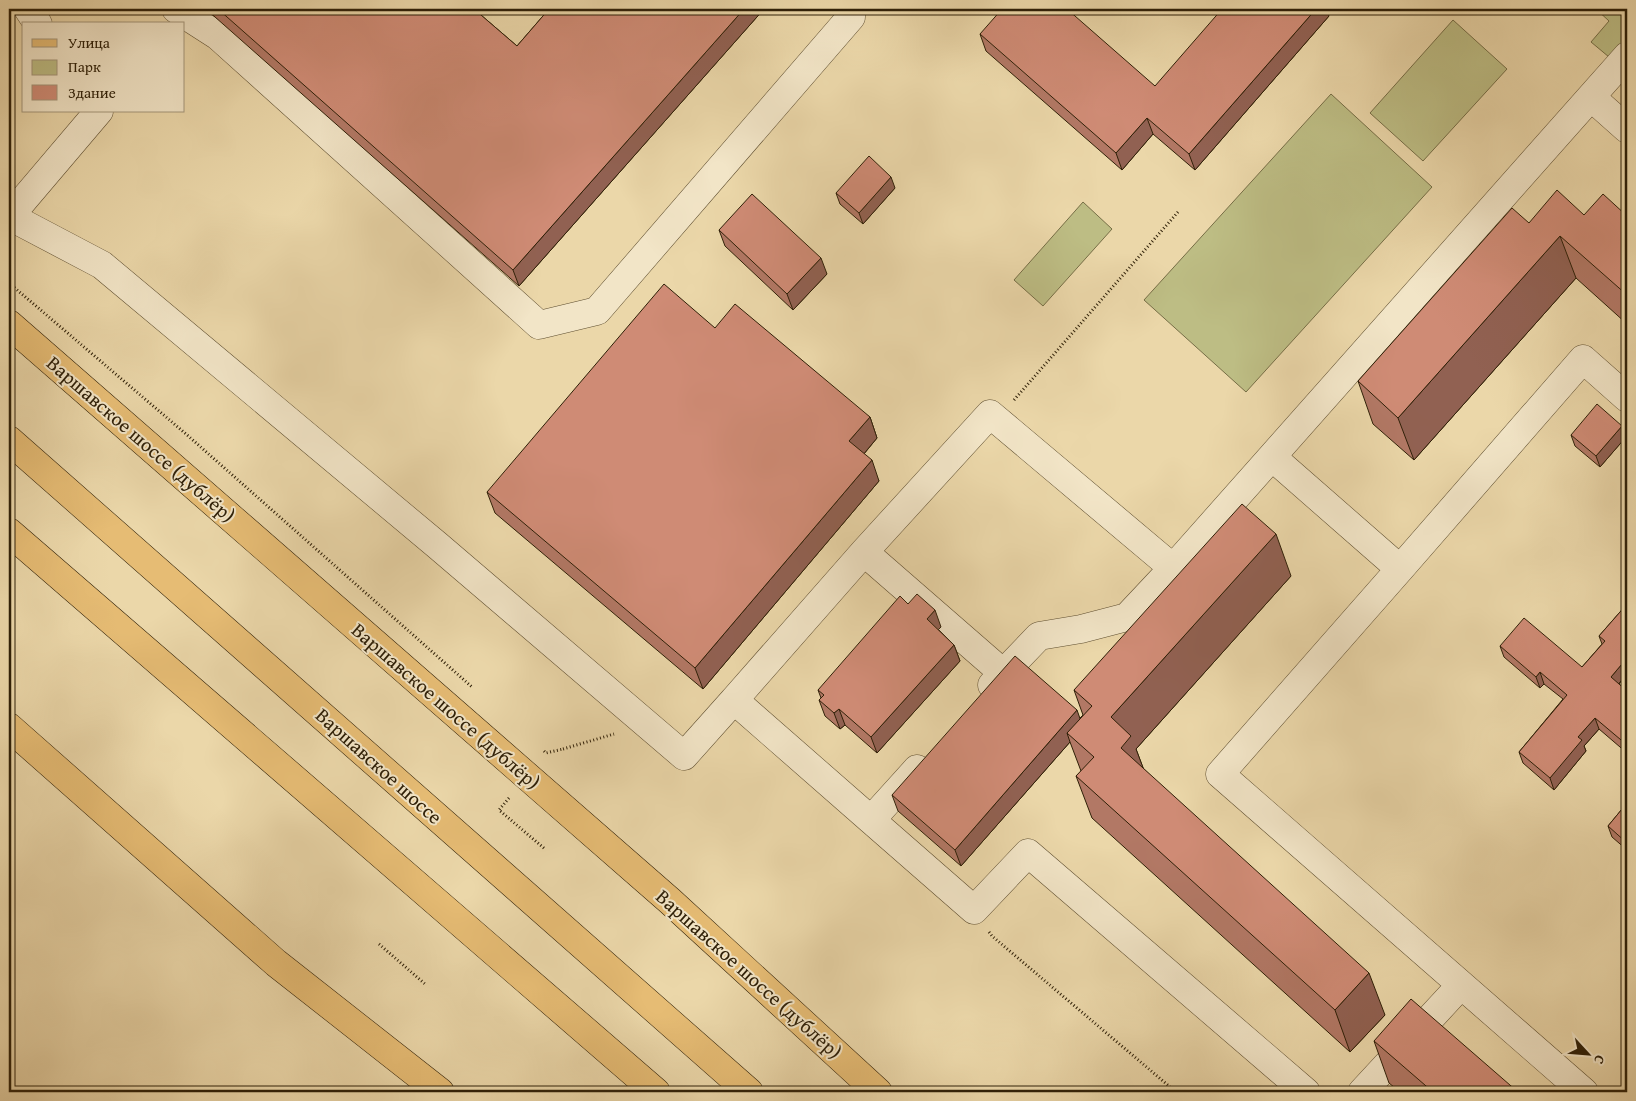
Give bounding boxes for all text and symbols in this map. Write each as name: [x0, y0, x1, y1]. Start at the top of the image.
legend: [22, 22, 185, 112]
text: Улица: [68, 32, 111, 53]
text: Парк: [68, 56, 101, 77]
text: Здание: [68, 82, 116, 103]
street label: Варшавское шоссе (дублёр): [41, 348, 242, 529]
street label: Варшавское шоссе (дублёр): [347, 618, 545, 794]
street label: Варшавское шоссе: [311, 703, 447, 829]
street label: Варшавское шоссе (дублёр): [650, 882, 849, 1065]
north arrow: [1564, 1028, 1614, 1078]
text: С: [1589, 1052, 1610, 1068]

